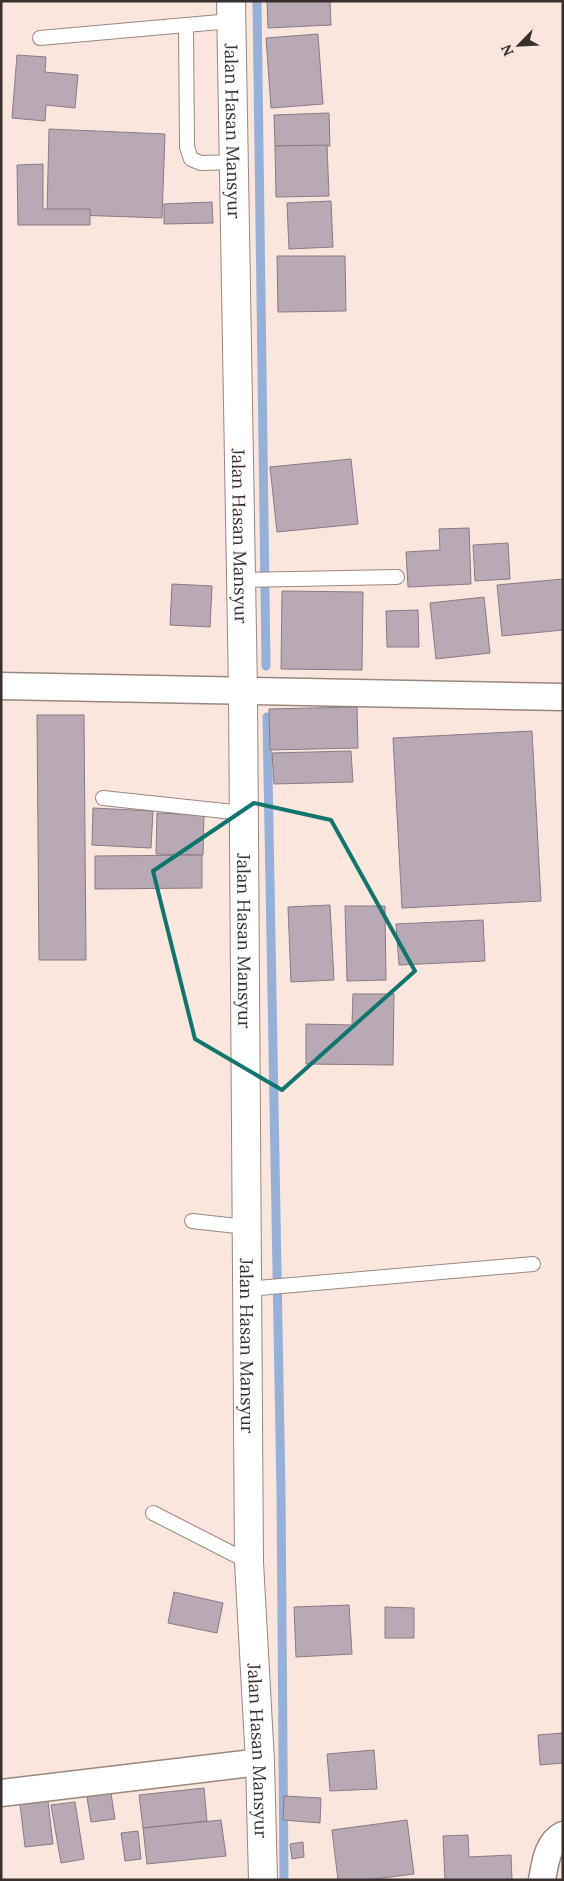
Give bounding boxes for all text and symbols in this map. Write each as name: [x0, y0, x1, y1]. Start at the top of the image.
north arrow: [494, 20, 544, 70]
street label: Jalan Hasan Mansyur: [220, 42, 246, 219]
text: N: [497, 42, 518, 59]
street label: Jalan Hasan Mansyur: [227, 447, 253, 624]
street label: Jalan Hasan Mansyur: [233, 852, 257, 1029]
street label: Jalan Hasan Mansyur: [235, 1257, 260, 1434]
street label: Jalan Hasan Mansyur: [243, 1661, 273, 1839]

